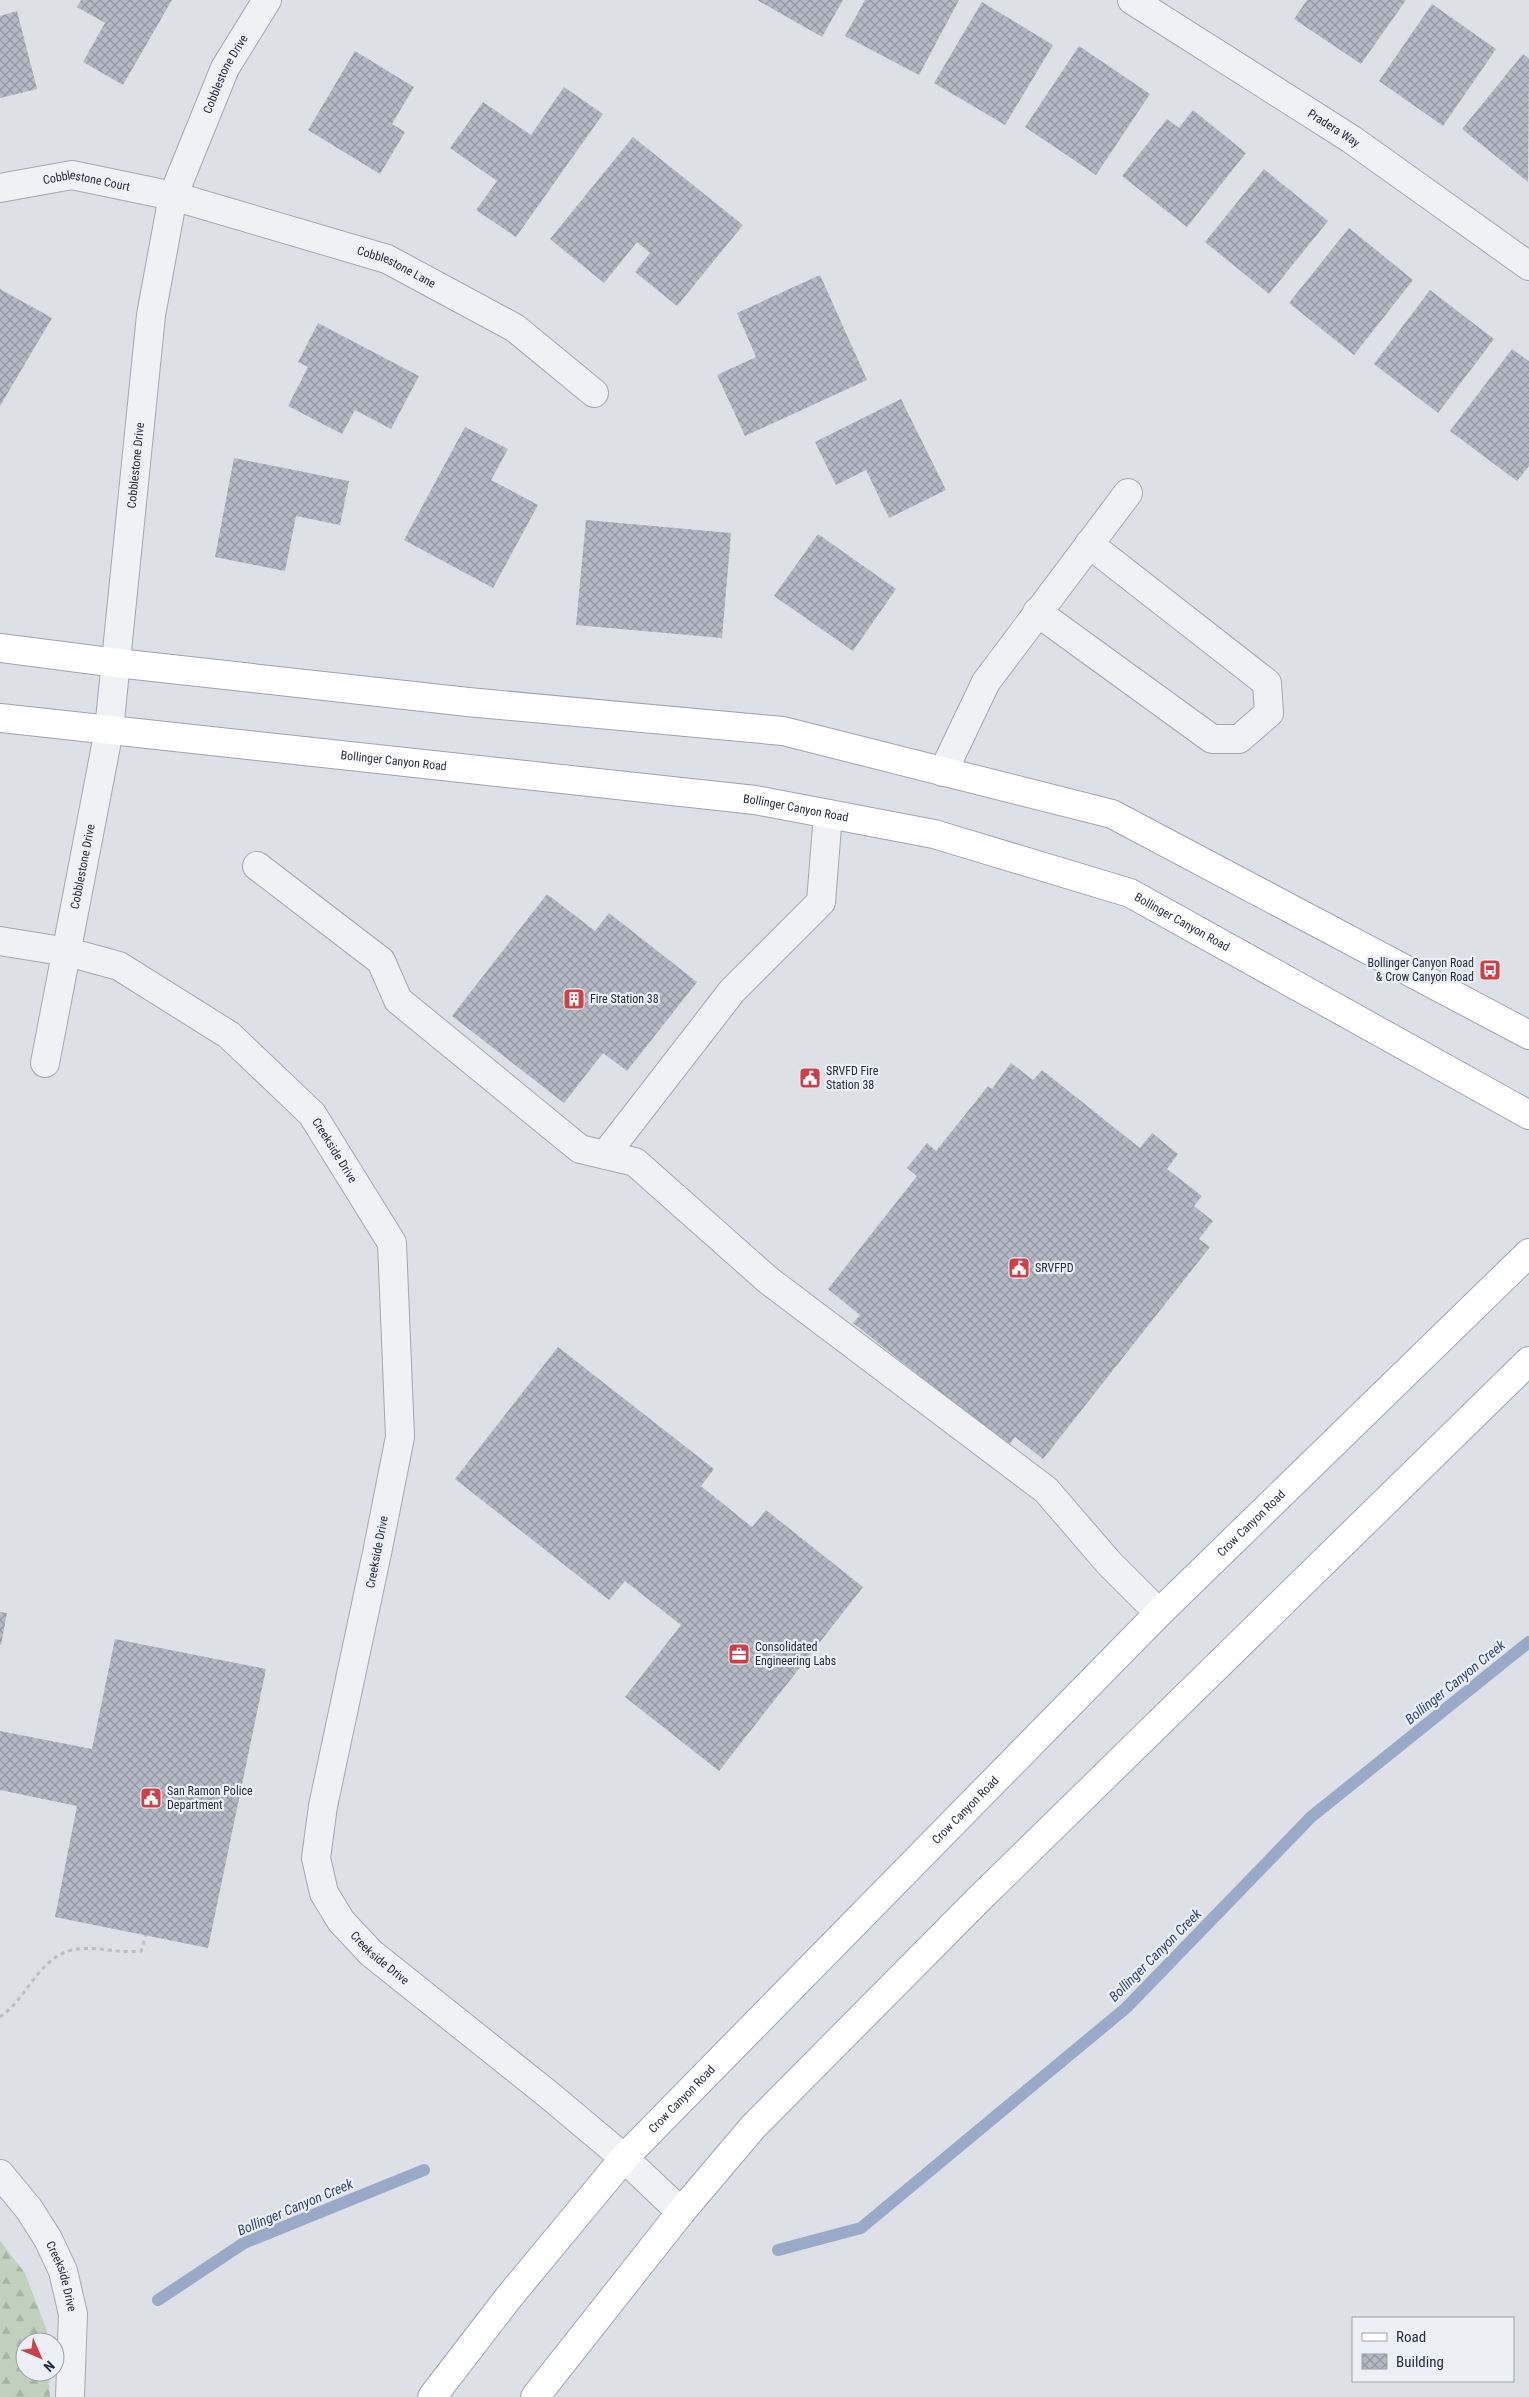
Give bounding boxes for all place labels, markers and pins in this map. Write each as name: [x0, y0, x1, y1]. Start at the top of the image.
place label: Bollinger Canyon Road & Crow Canyon Road: [1367, 956, 1474, 984]
bus stop icon: Bollinger Canyon Road & Crow Canyon Road: [1478, 958, 1502, 982]
building icon: Fire Station 38: [562, 987, 586, 1011]
place label: Fire Station 38: [590, 992, 659, 1006]
place label: SRVFD Fire Station 38: [826, 1064, 879, 1092]
public building icon: SRVFD Fire Station 38: [798, 1066, 822, 1090]
public building icon: SRVFPD: [1007, 1256, 1031, 1280]
place label: SRVFPD: [1035, 1261, 1074, 1275]
place label: Consolidated Engineering Labs: [755, 1640, 836, 1668]
office icon: Consolidated Engineering Labs: [727, 1642, 751, 1666]
place label: San Ramon Police Department: [167, 1784, 253, 1812]
public building icon: San Ramon Police Department: [139, 1786, 163, 1810]

